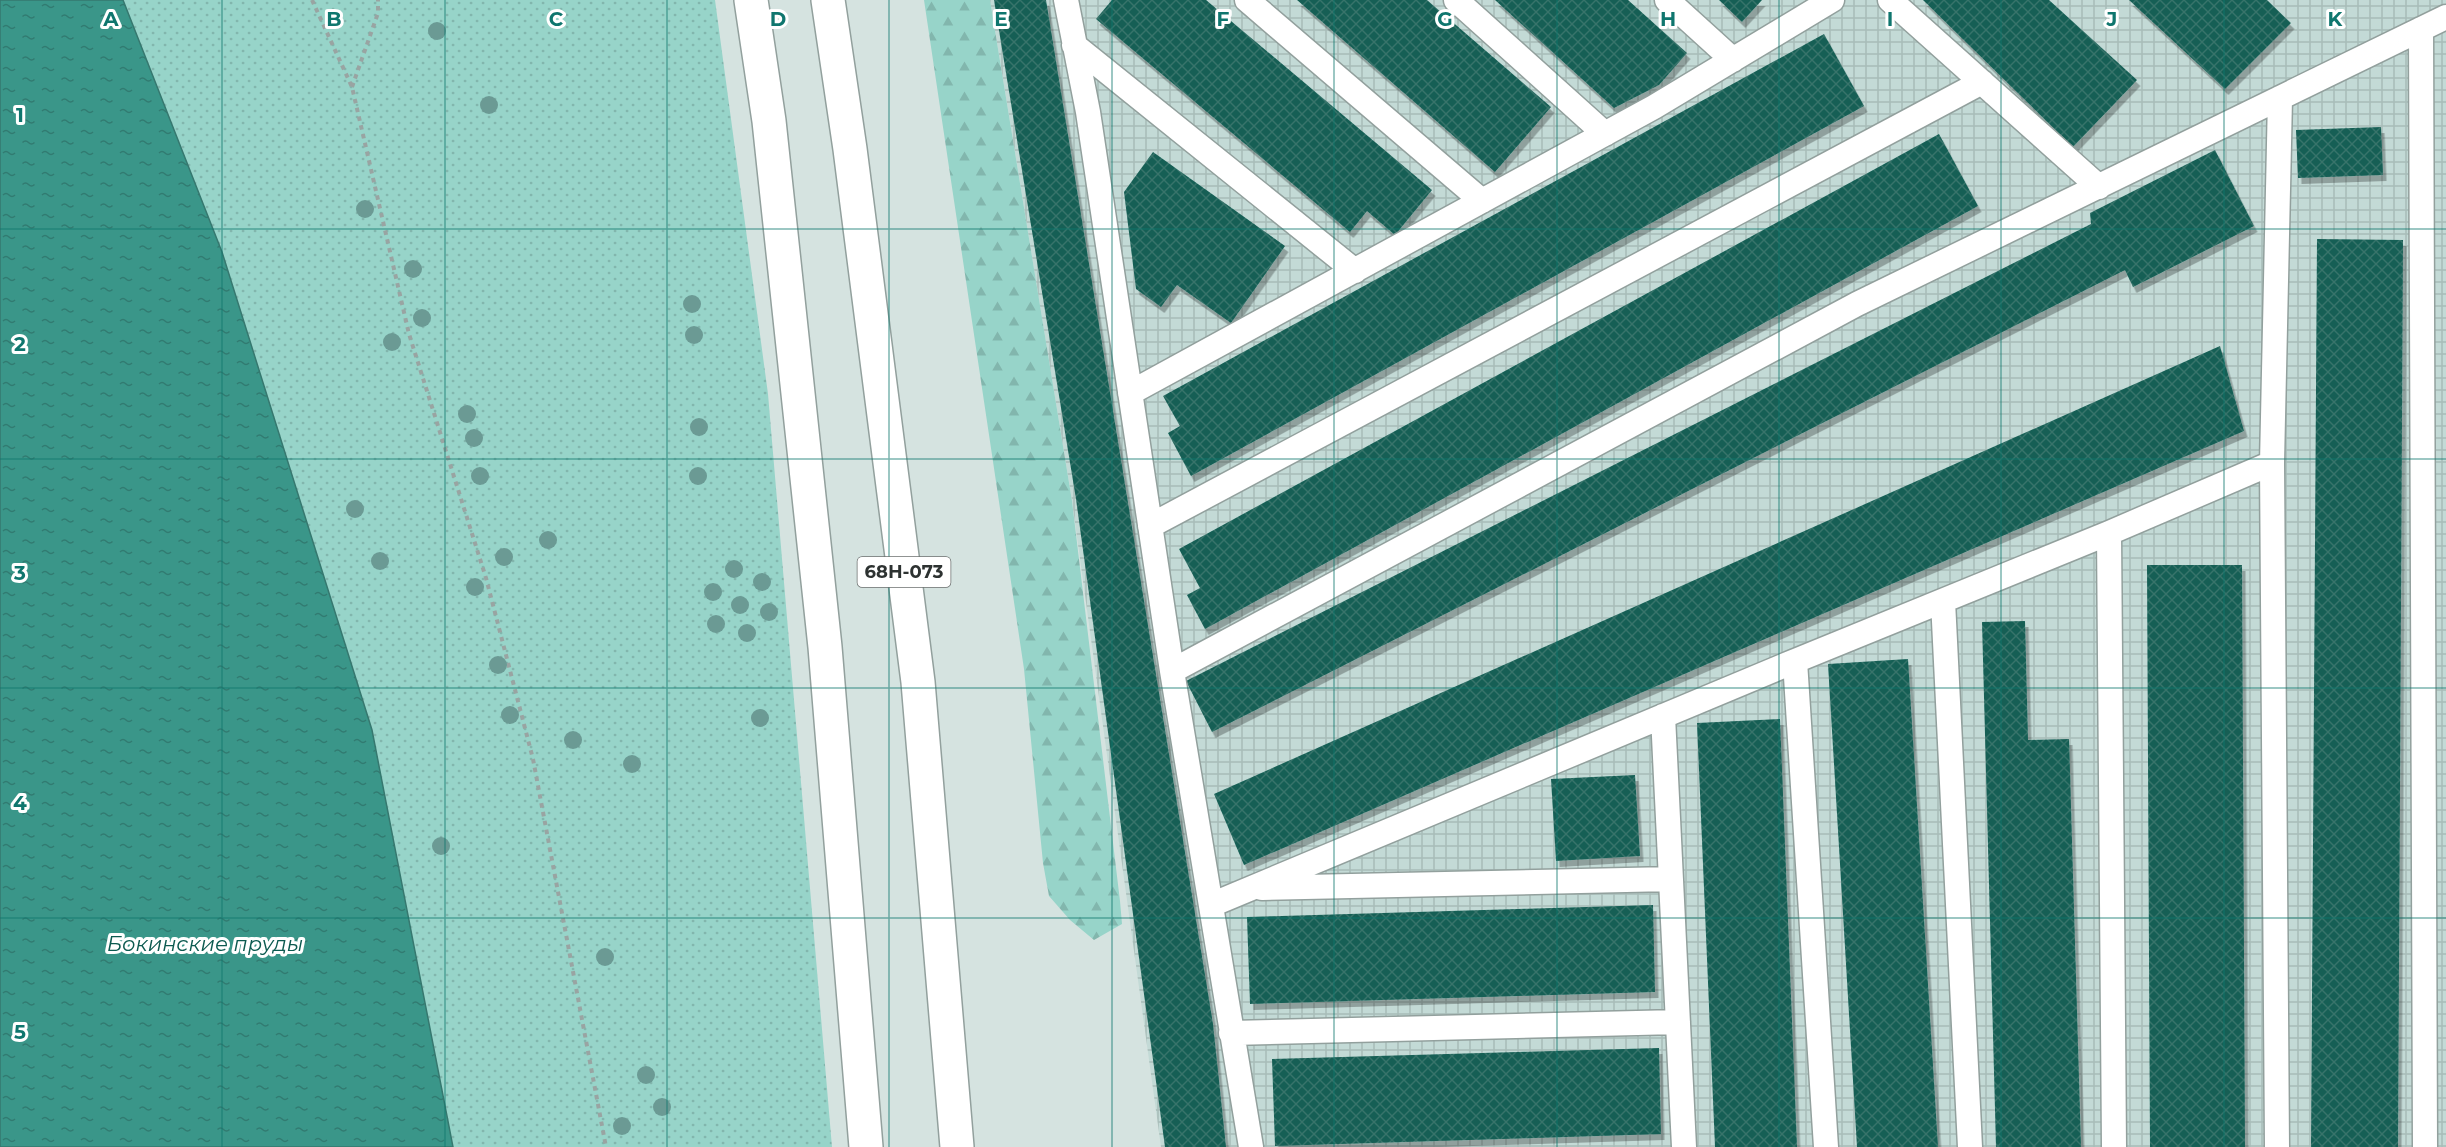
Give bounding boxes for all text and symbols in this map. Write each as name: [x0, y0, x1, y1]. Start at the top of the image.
text: A: [102, 7, 119, 31]
text: B: [326, 7, 342, 31]
text: C: [549, 7, 564, 31]
text: D: [770, 7, 786, 31]
text: E: [994, 7, 1008, 31]
text: F: [1217, 7, 1230, 31]
text: G: [1437, 7, 1453, 31]
text: H: [1660, 7, 1676, 31]
text: I: [1887, 7, 1893, 31]
text: J: [2106, 7, 2117, 31]
text: K: [2328, 7, 2344, 31]
text: 1: [16, 103, 24, 127]
text: 2: [14, 332, 26, 356]
road number: 68Н-073: [858, 557, 950, 587]
text: 3: [13, 561, 26, 585]
text: 4: [13, 791, 27, 815]
water label: Бокинские пруды: [107, 931, 303, 956]
text: 5: [14, 1020, 26, 1044]

